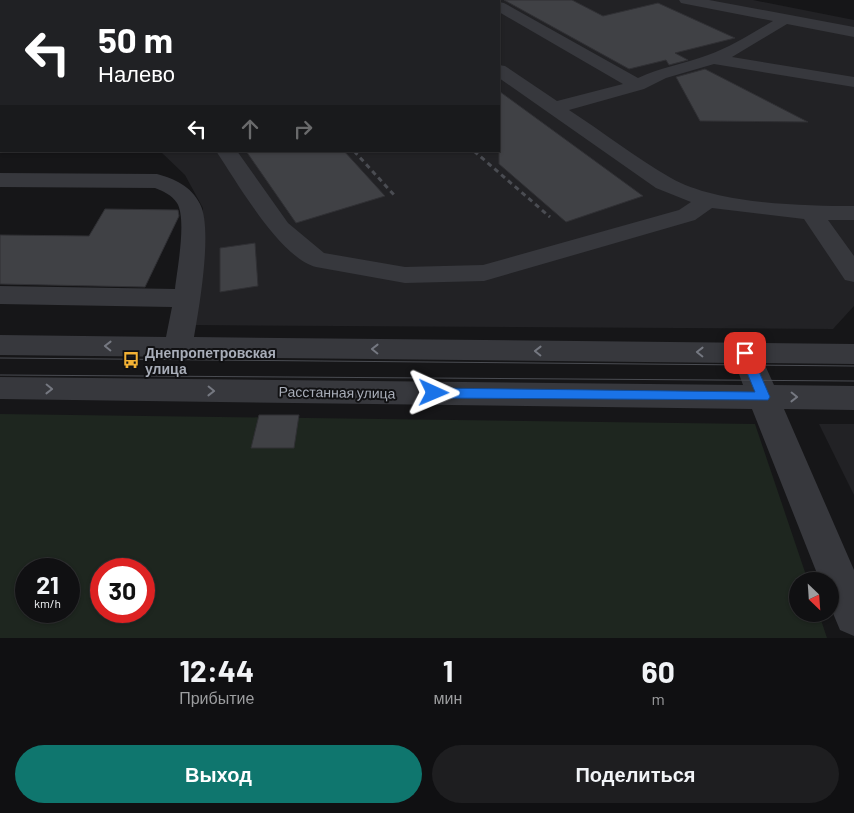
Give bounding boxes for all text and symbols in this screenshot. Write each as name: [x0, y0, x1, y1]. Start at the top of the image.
text: 50 m: [98, 18, 173, 60]
icon: left: [15, 20, 80, 85]
text: Налево: [98, 60, 175, 86]
icon: left: [183, 115, 211, 143]
icon: ahead: [236, 115, 264, 143]
icon: right: [289, 115, 317, 143]
pin: [724, 332, 766, 374]
icon: arrive: [731, 339, 759, 367]
one-way arrow: [104, 341, 112, 351]
place label: Днепропетровская улица: [145, 344, 276, 377]
one-way arrow: [371, 344, 379, 354]
one-way arrow: [534, 346, 542, 356]
one-way arrow: [696, 347, 704, 358]
bus stop icon: Днепропетровская улица: [121, 350, 141, 370]
position arrow: [407, 366, 459, 418]
street label: Расстанная улица: [278, 382, 396, 402]
one-way arrow: [45, 384, 53, 394]
one-way arrow: [208, 386, 215, 396]
one-way arrow: [790, 392, 798, 402]
speed limit sign: 30: [90, 558, 155, 623]
text: 21: [36, 569, 59, 599]
north arrow: [789, 572, 839, 622]
map controls: [789, 572, 839, 622]
text: km/h: [34, 596, 61, 610]
text: 12:44: [179, 652, 254, 688]
text: 1: [443, 652, 453, 688]
text: 60: [642, 653, 675, 689]
text: Прибытие: [179, 688, 254, 707]
text: мин: [434, 688, 462, 707]
text: m: [652, 689, 665, 708]
button: Выход: [15, 745, 422, 803]
button: Поделиться: [432, 745, 839, 803]

